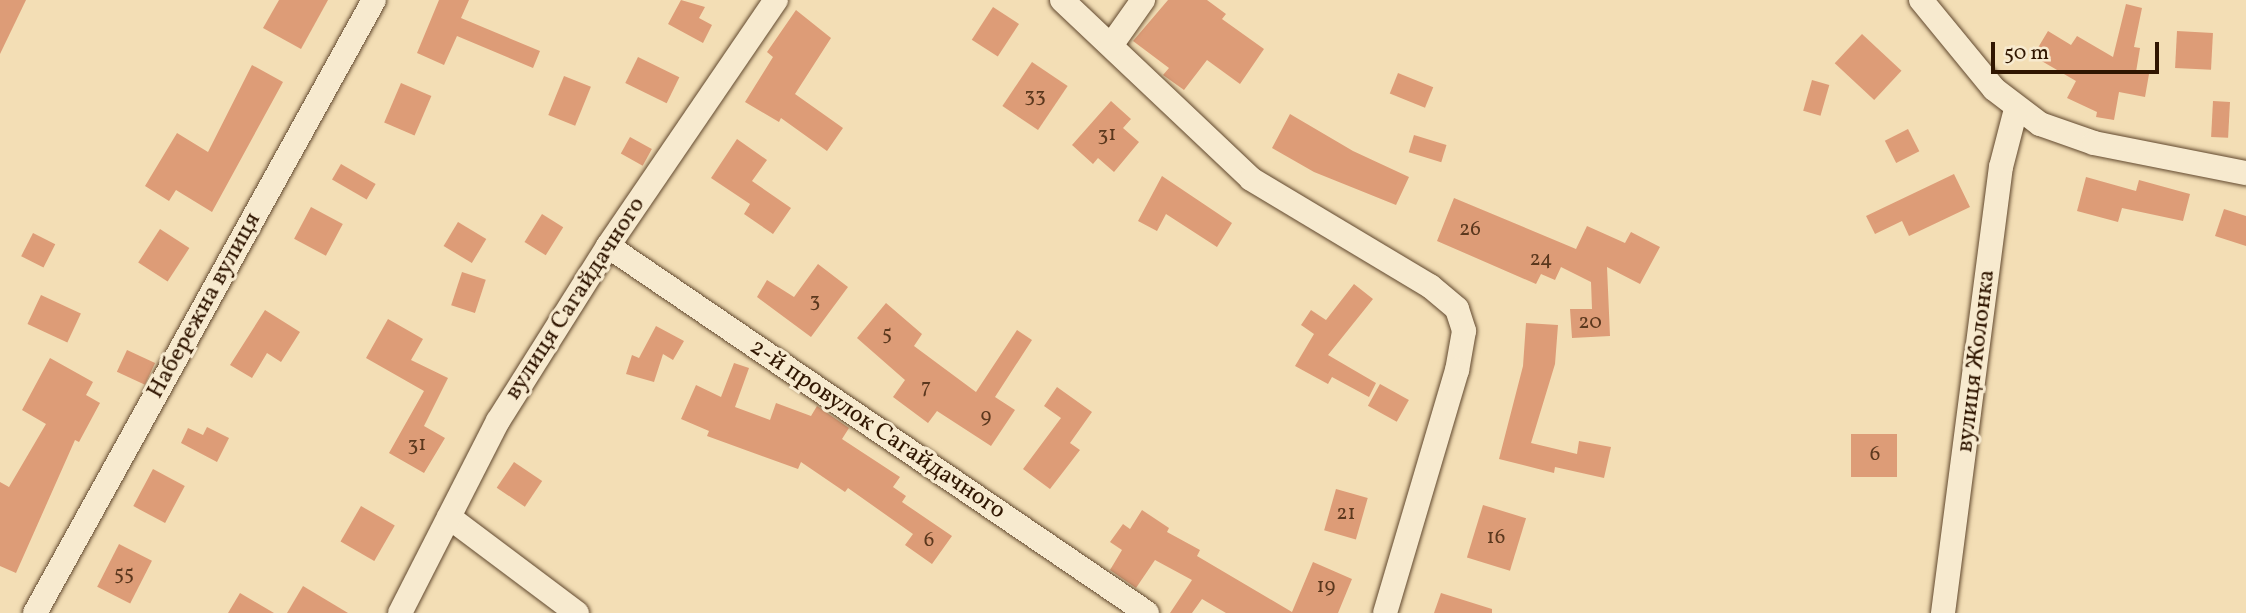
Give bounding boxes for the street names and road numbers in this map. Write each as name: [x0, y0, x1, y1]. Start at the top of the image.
street label: вулиця Сагайдачного: [500, 192, 652, 406]
street label: Набережна вулиця: [142, 208, 268, 404]
street label: вулиця Жолонка: [1952, 268, 2002, 454]
street label: 2-й провулок Сагайдачного: [744, 334, 1010, 526]

